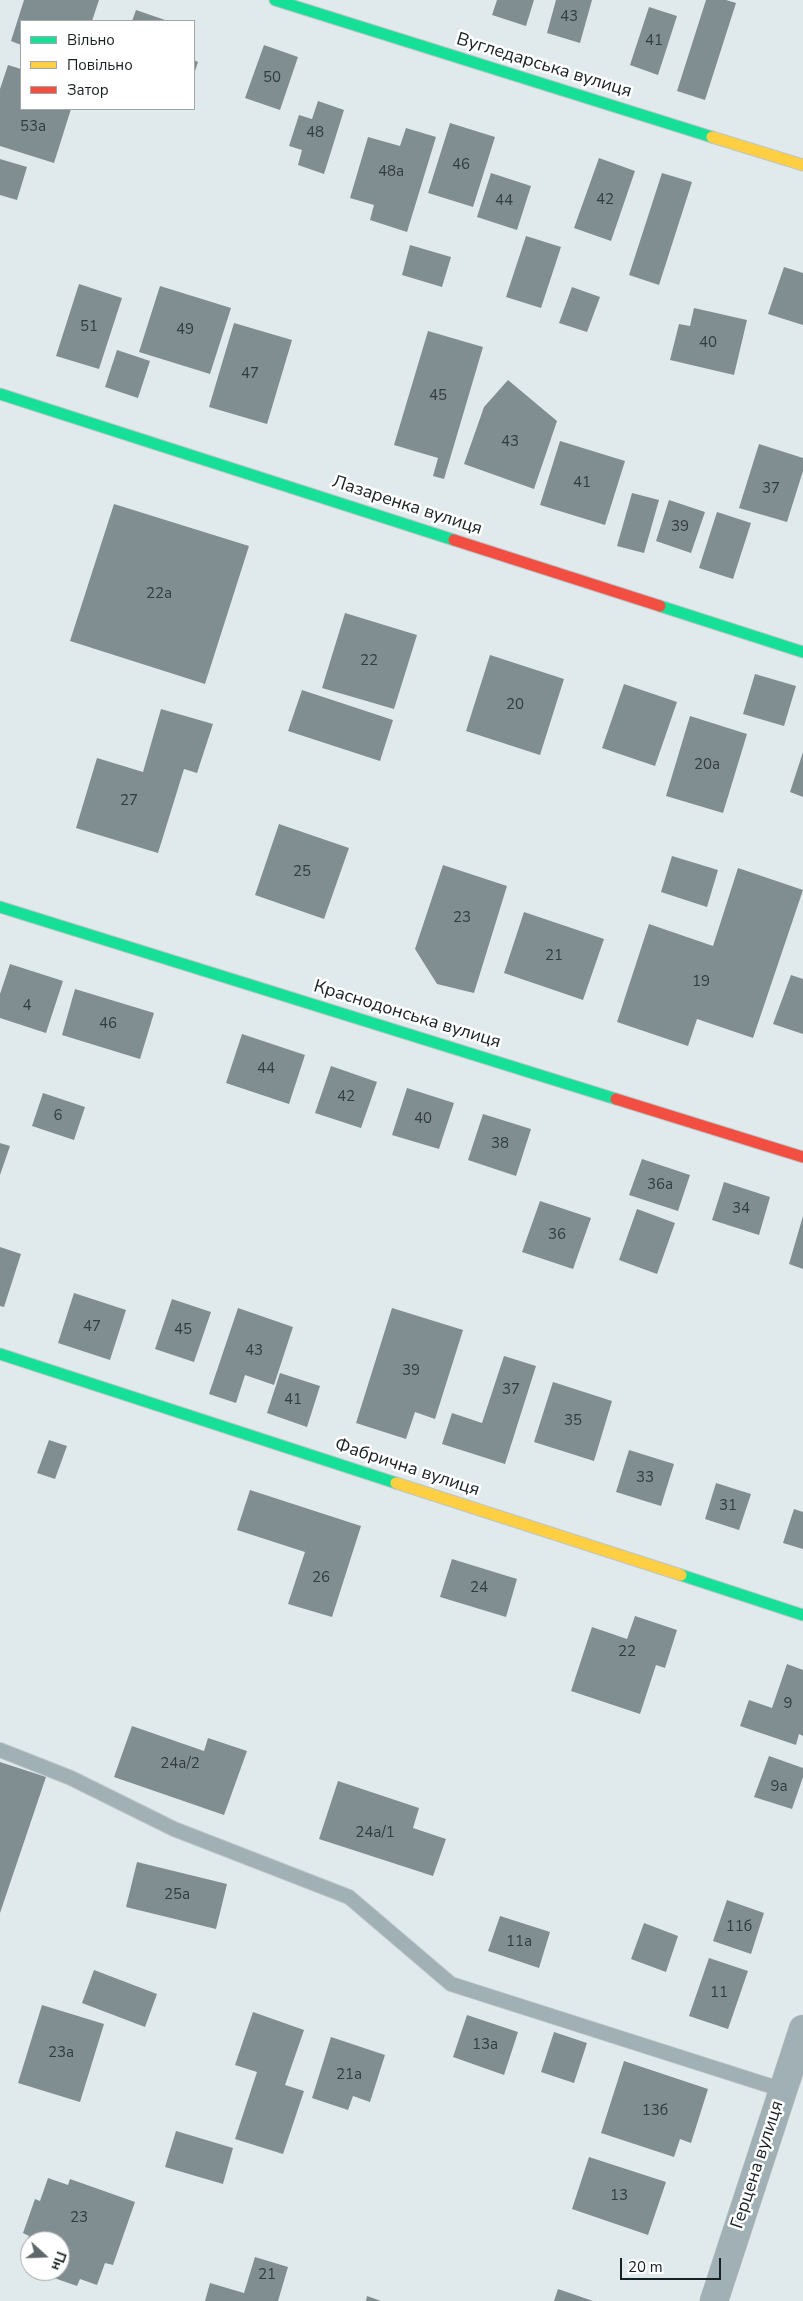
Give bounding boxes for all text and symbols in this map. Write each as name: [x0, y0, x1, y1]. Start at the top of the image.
house number: 43: [560, 8, 578, 26]
legend: [20, 20, 195, 110]
street label: Вугледарська вулиця: [454, 29, 634, 103]
text: Вільно: [67, 30, 115, 50]
house number: 41: [645, 32, 663, 50]
text: Повільно: [67, 55, 133, 75]
house number: 50: [263, 69, 281, 87]
text: Затор: [67, 80, 109, 100]
house number: 53а: [20, 118, 46, 136]
house number: 48: [306, 124, 324, 142]
house number: 46: [452, 156, 470, 174]
house number: 48а: [378, 163, 404, 181]
house number: 42: [596, 191, 614, 209]
house number: 44: [495, 192, 513, 210]
house number: 51: [80, 318, 98, 336]
house number: 49: [176, 321, 194, 339]
house number: 40: [699, 334, 717, 352]
house number: 47: [241, 365, 259, 383]
house number: 45: [429, 387, 447, 405]
house number: 43: [501, 433, 519, 451]
street label: Лазаренка вулиця: [329, 472, 485, 540]
house number: 41: [573, 474, 591, 492]
house number: 37: [762, 480, 780, 498]
house number: 39: [671, 518, 689, 536]
house number: 22а: [146, 585, 172, 603]
house number: 22: [360, 652, 378, 670]
house number: 20: [506, 696, 524, 714]
house number: 20а: [694, 756, 720, 774]
house number: 27: [120, 792, 138, 810]
house number: 25: [293, 863, 311, 881]
house number: 23: [453, 909, 471, 927]
house number: 21: [545, 947, 563, 965]
house number: 19: [692, 973, 710, 991]
street label: Краснодонська вулиця: [311, 976, 503, 1054]
house number: 4: [23, 997, 31, 1015]
house number: 46: [99, 1015, 117, 1033]
house number: 44: [257, 1060, 275, 1078]
house number: 42: [337, 1088, 355, 1106]
house number: 6: [54, 1107, 62, 1125]
house number: 40: [414, 1110, 432, 1128]
house number: 38: [491, 1135, 509, 1153]
house number: 36а: [647, 1176, 673, 1194]
house number: 34: [732, 1200, 750, 1218]
house number: 36: [548, 1226, 566, 1244]
house number: 47: [83, 1318, 101, 1336]
house number: 45: [174, 1321, 192, 1339]
house number: 43: [245, 1342, 263, 1360]
house number: 39: [402, 1362, 420, 1380]
house number: 37: [502, 1381, 520, 1399]
house number: 41: [284, 1391, 302, 1409]
house number: 35: [564, 1412, 582, 1430]
street label: Фабрична вулиця: [332, 1434, 482, 1502]
house number: 33: [636, 1469, 654, 1487]
house number: 31: [719, 1497, 737, 1515]
house number: 26: [312, 1569, 330, 1587]
house number: 24: [470, 1579, 488, 1597]
house number: 22: [618, 1643, 636, 1661]
house number: 9: [784, 1695, 792, 1713]
house number: 24а/2: [160, 1755, 200, 1773]
house number: 9а: [770, 1778, 788, 1796]
house number: 24а/1: [355, 1824, 395, 1842]
house number: 25а: [164, 1886, 190, 1904]
house number: 11б: [726, 1918, 752, 1936]
house number: 11а: [506, 1933, 532, 1951]
house number: 11: [710, 1984, 728, 2002]
house number: 13а: [472, 2036, 498, 2054]
house number: 23а: [48, 2044, 74, 2062]
house number: 21а: [336, 2066, 362, 2084]
street label: Герцена вулиця: [727, 2098, 789, 2232]
house number: 13б: [642, 2102, 668, 2120]
house number: 13: [610, 2187, 628, 2205]
house number: 23: [70, 2209, 88, 2227]
north arrow: [20, 2231, 70, 2281]
scale bar: [623, 2248, 724, 2280]
text: Пн: [46, 2249, 71, 2273]
text: 20 m: [628, 2257, 663, 2277]
house number: 21: [258, 2266, 276, 2284]

